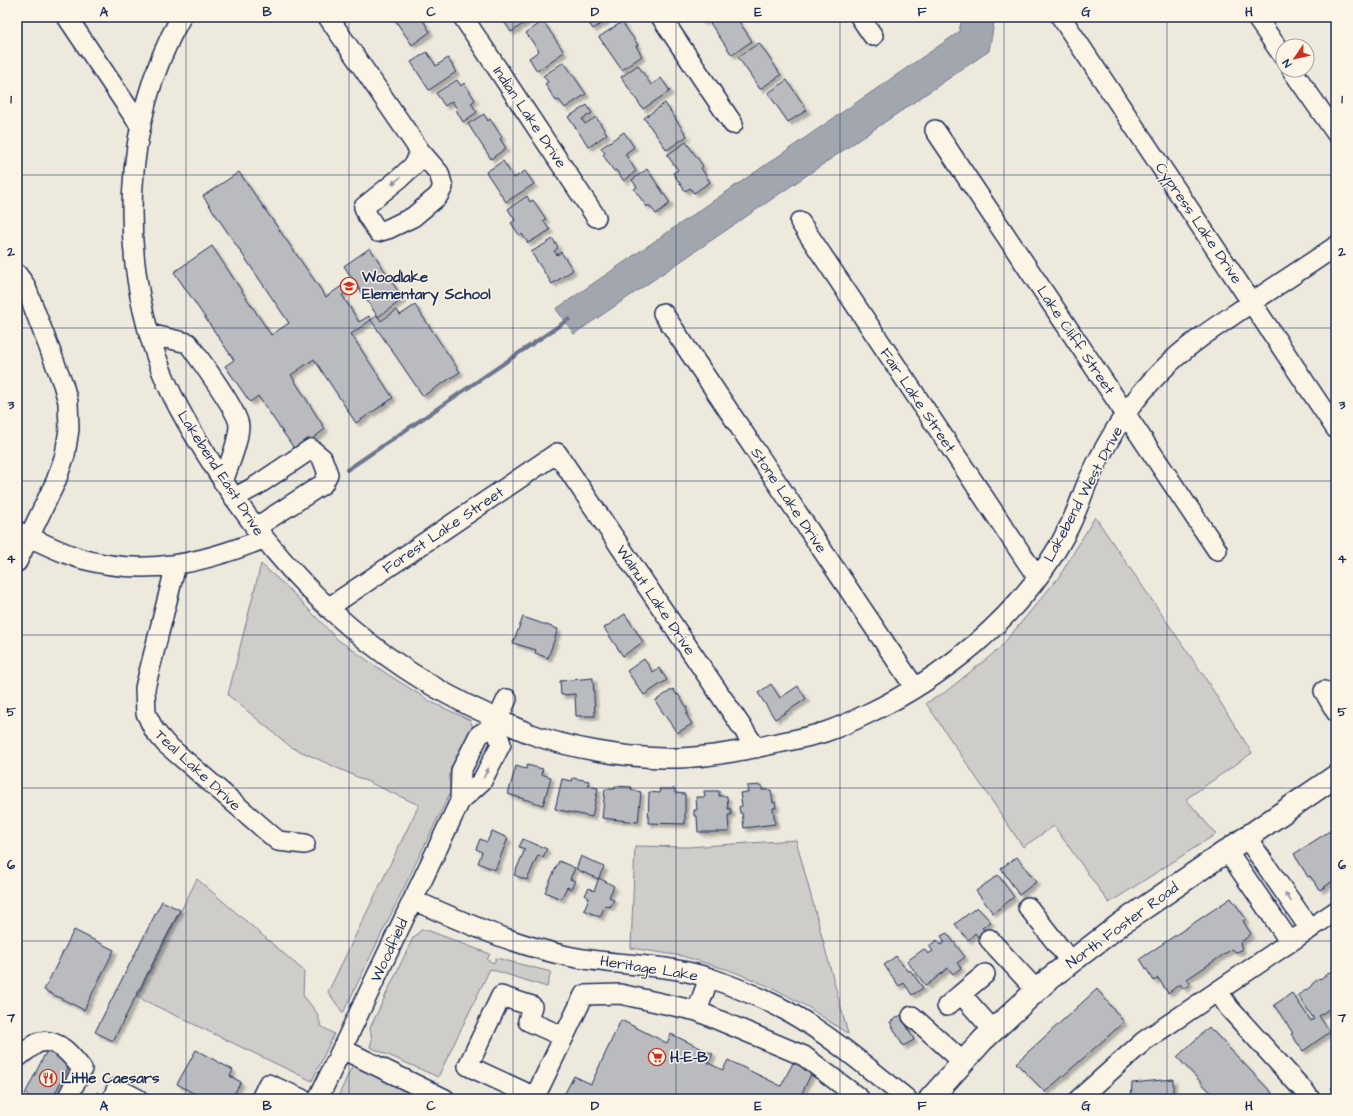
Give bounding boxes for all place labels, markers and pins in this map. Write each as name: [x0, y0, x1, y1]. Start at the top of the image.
place label: Woodlake Elementary School: [361, 267, 491, 306]
school or university icon: Woodlake Elementary School: [339, 276, 359, 296]
supermarket icon: H-E-B: [647, 1047, 667, 1067]
place label: H-E-B: [670, 1047, 708, 1068]
restaurant icon: Little Caesars: [38, 1068, 58, 1088]
place label: Little Caesars: [61, 1068, 160, 1089]

